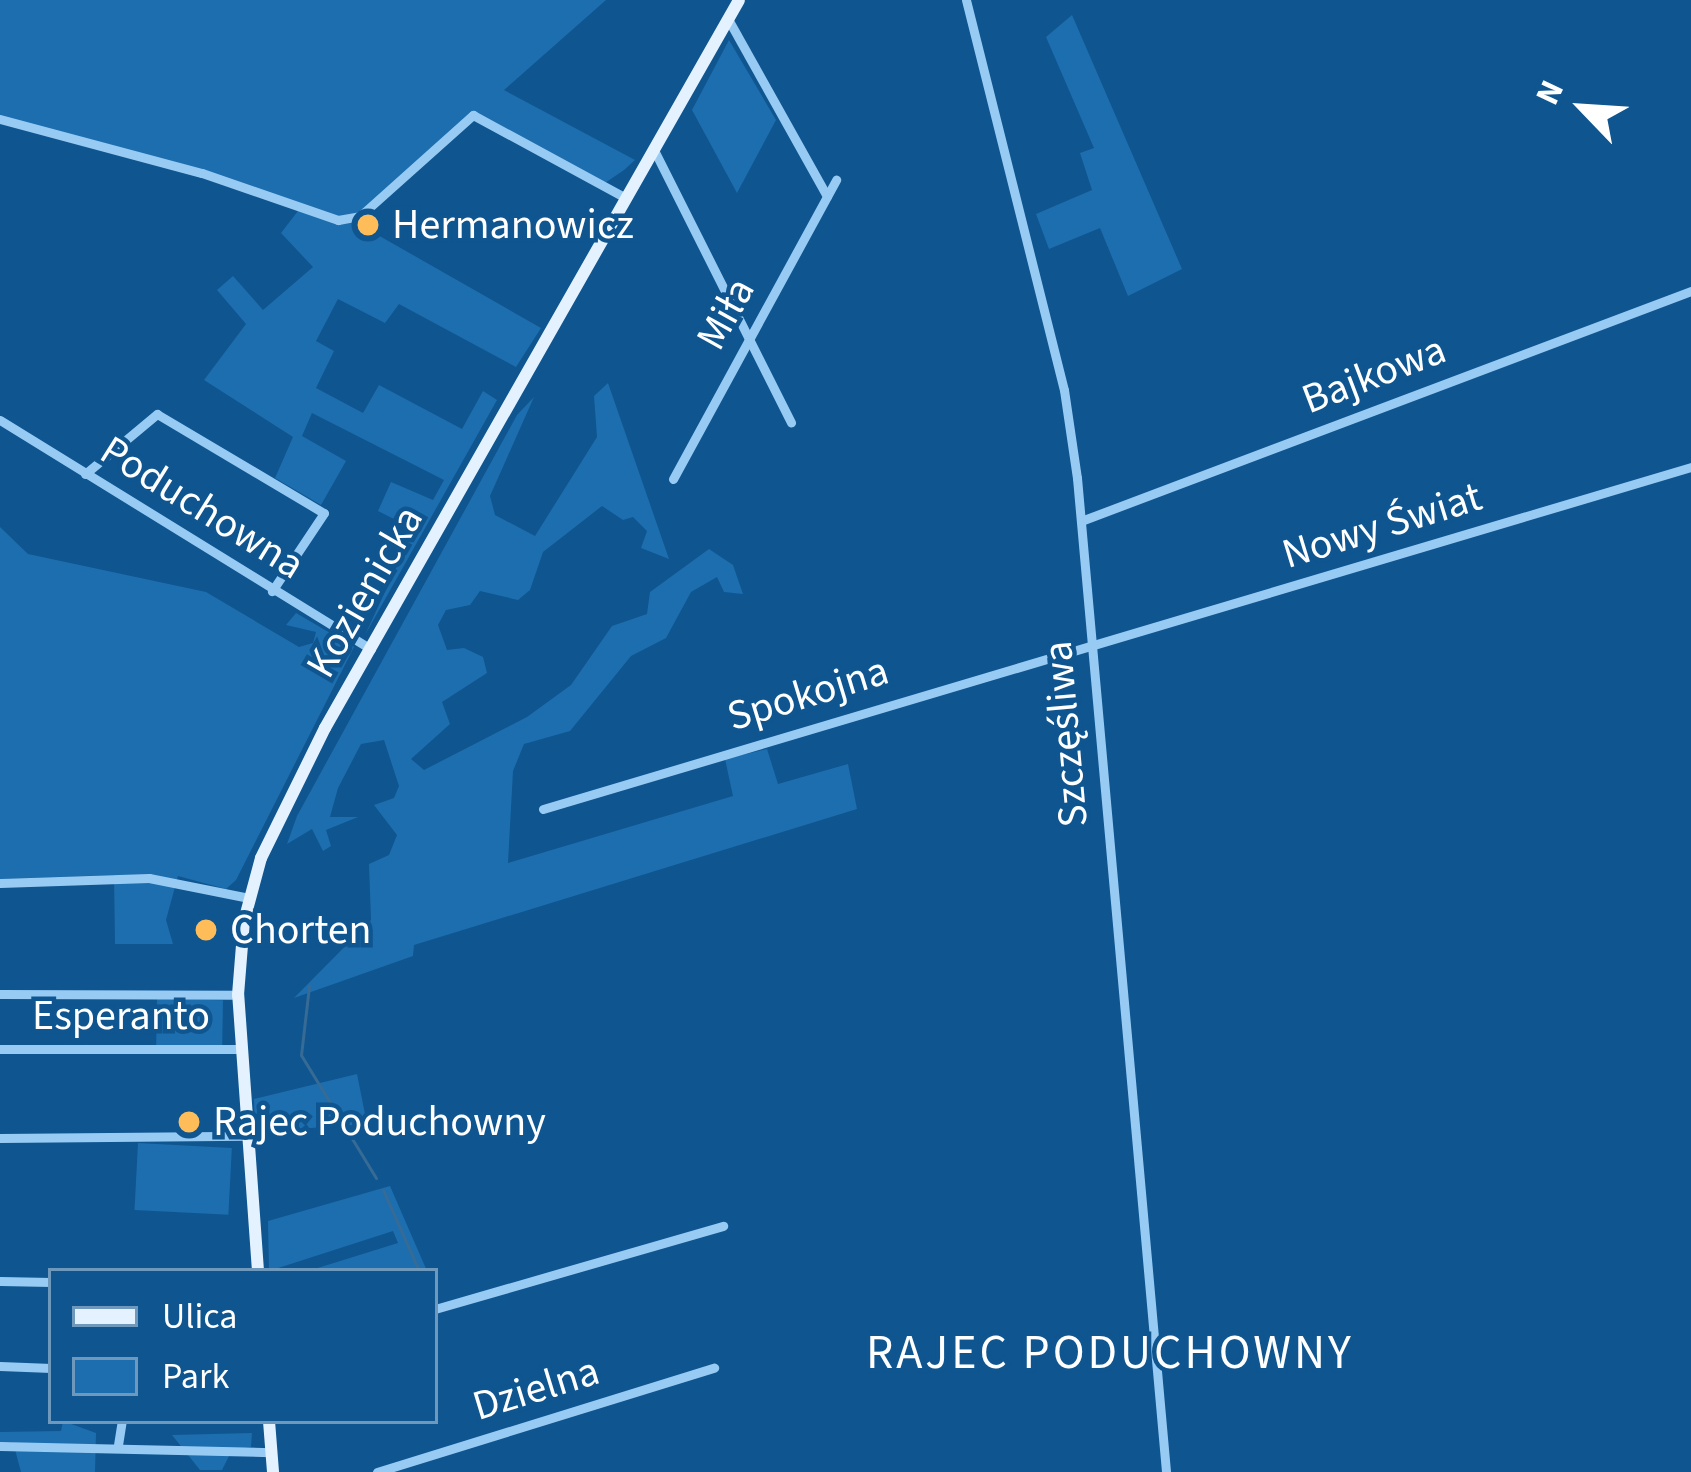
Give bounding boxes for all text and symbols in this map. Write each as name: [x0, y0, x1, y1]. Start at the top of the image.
north arrow: [1523, 48, 1643, 168]
text: N: [1524, 73, 1576, 112]
place label: Hermanowicz: [392, 200, 634, 250]
marker: Hermanowicz: [355, 212, 381, 238]
street label: Miła: [686, 269, 766, 359]
street label: Bajkowa: [1295, 325, 1453, 425]
street label: Poduchowna: [91, 426, 313, 590]
street label: Nowy Świat: [1276, 472, 1488, 580]
street label: Kozienicka: [296, 497, 434, 687]
street label: Szczęśliwa: [1033, 639, 1099, 829]
street label: Spokojna: [721, 646, 895, 742]
place label: Chorten: [230, 905, 372, 955]
marker: Chorten: [193, 917, 219, 943]
street label: Esperanto: [32, 991, 210, 1041]
place label: Rajec Poduchowny: [213, 1097, 546, 1147]
marker: Rajec Poduchowny: [176, 1109, 202, 1135]
legend: [48, 1268, 438, 1424]
text: Ulica: [162, 1291, 237, 1342]
district label: RAJEC PODUCHOWNY: [866, 1325, 1354, 1383]
street label: Dzielna: [467, 1346, 605, 1432]
text: Park: [162, 1351, 229, 1402]

